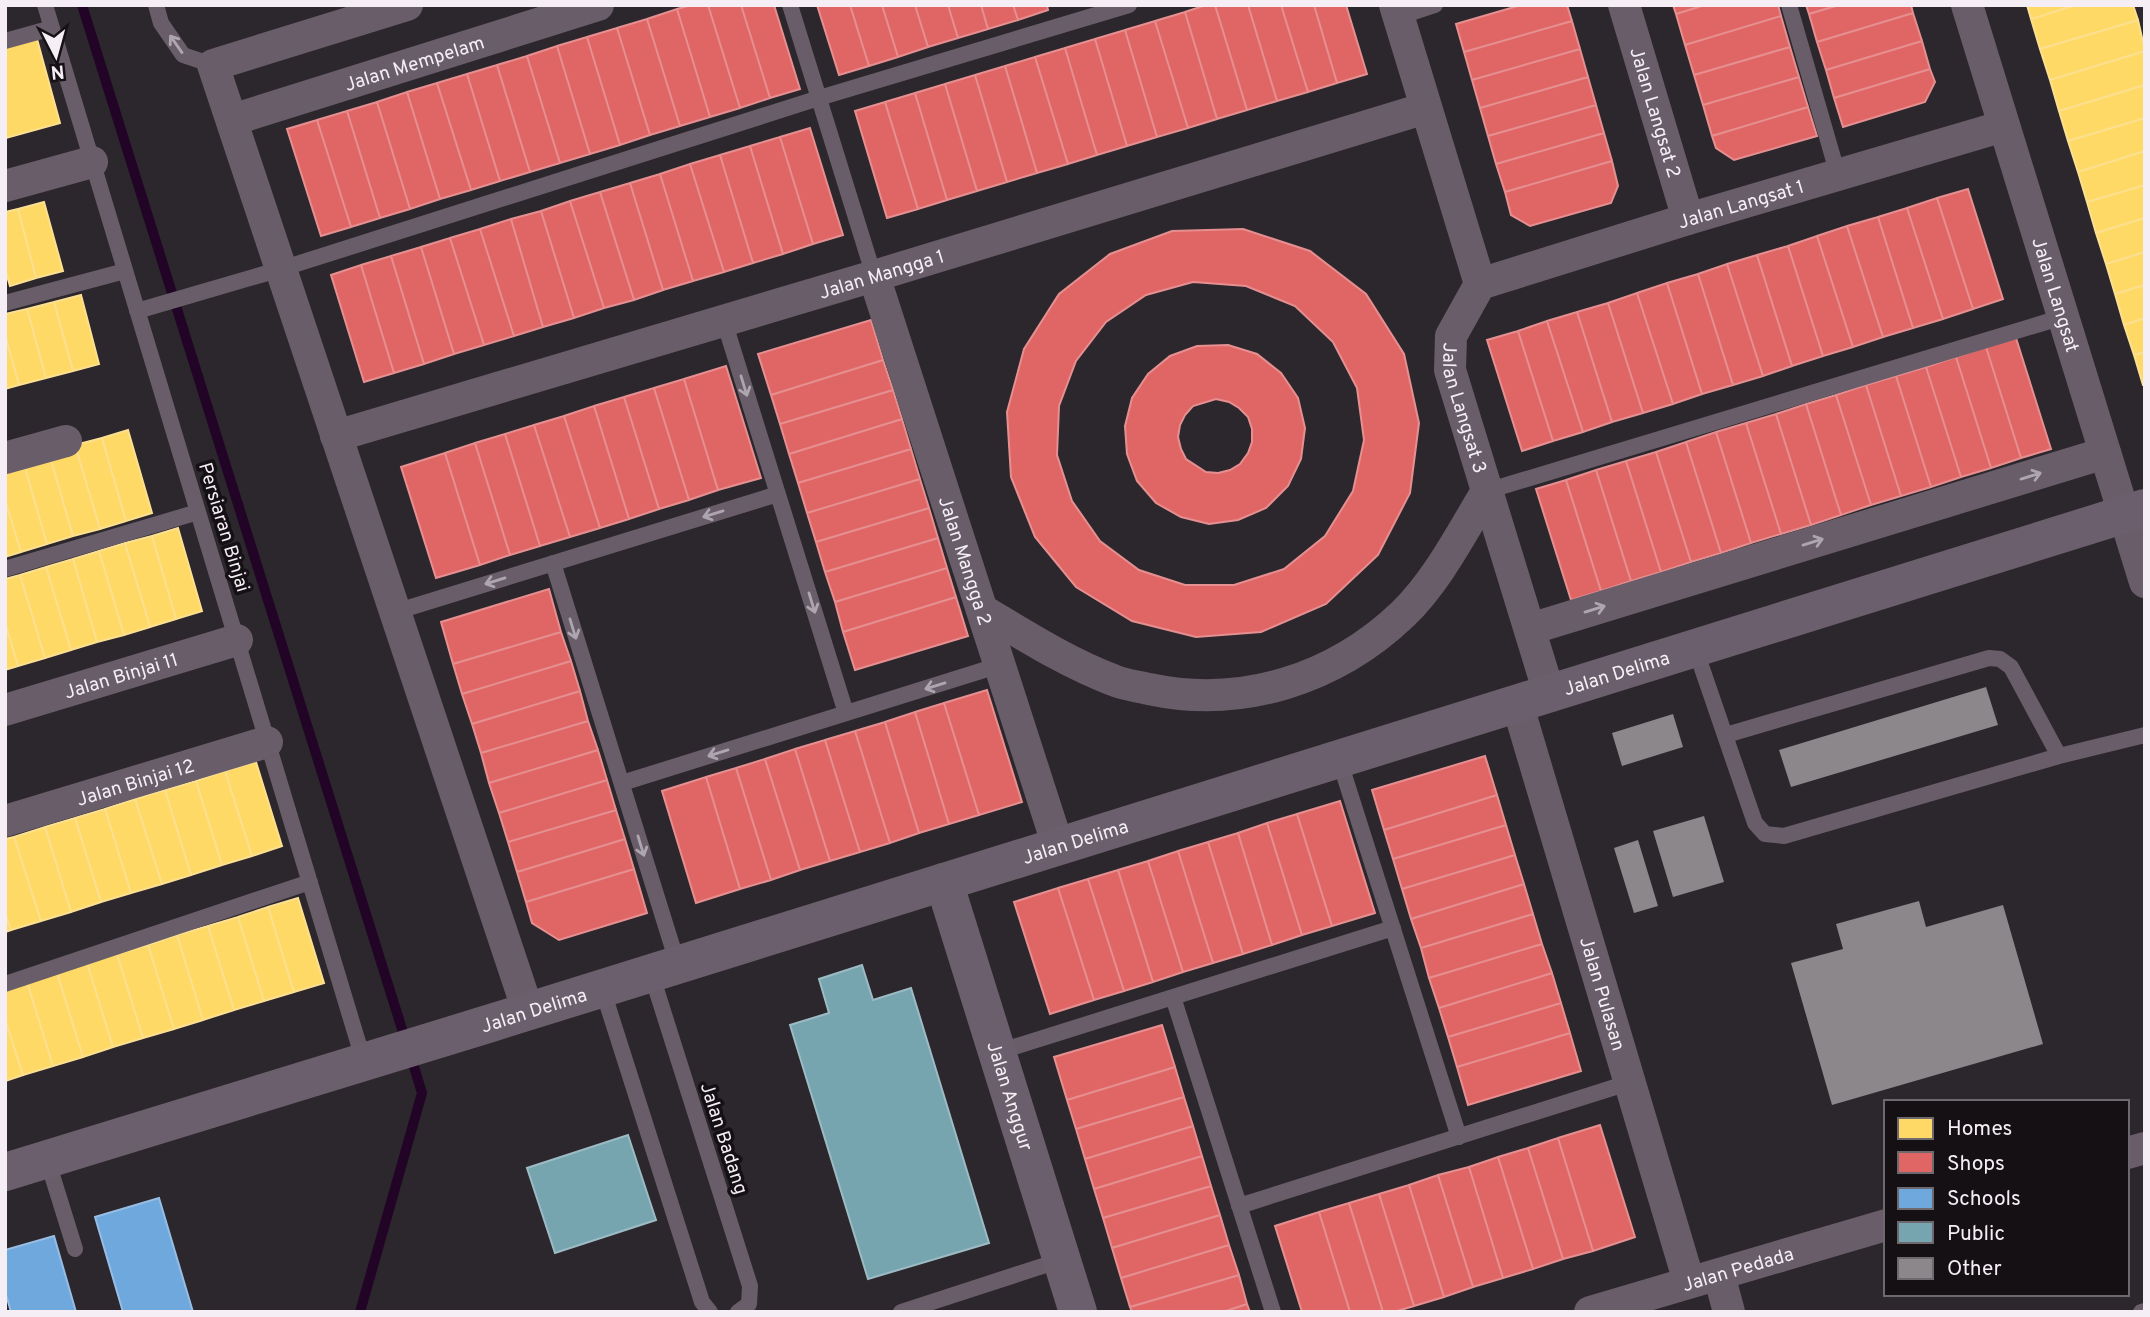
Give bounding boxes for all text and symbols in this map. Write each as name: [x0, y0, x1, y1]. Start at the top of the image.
north arrow: [21, 21, 91, 91]
street label: Jalan Mempelam: [342, 31, 488, 98]
one-way arrow: [169, 35, 183, 54]
street label: Jalan Langsat 2: [1623, 45, 1685, 181]
text: N: [50, 58, 66, 84]
street label: Jalan Langsat 1: [1675, 175, 1807, 235]
street label: Jalan Langsat: [2025, 235, 2083, 356]
street label: Jalan Mangga 1: [816, 245, 948, 306]
street label: Jalan Langsat 3: [1436, 342, 1491, 477]
one-way arrow: [739, 374, 751, 396]
street label: Persiaran Binjai: [192, 460, 254, 595]
one-way arrow: [2019, 469, 2041, 481]
street label: Jalan Mangga 2: [932, 494, 996, 629]
one-way arrow: [702, 508, 724, 521]
one-way arrow: [1802, 535, 1824, 548]
one-way arrow: [485, 576, 507, 589]
one-way arrow: [806, 592, 819, 614]
one-way arrow: [1584, 602, 1606, 614]
one-way arrow: [568, 617, 581, 639]
street label: Jalan Delima: [1561, 647, 1673, 702]
street label: Jalan Binjai 11: [62, 648, 181, 705]
one-way arrow: [924, 680, 946, 693]
one-way arrow: [707, 747, 729, 760]
street label: Jalan Binjai 12: [74, 755, 198, 813]
street label: Jalan Delima: [1020, 815, 1132, 871]
one-way arrow: [636, 834, 649, 856]
street label: Jalan Pulasan: [1573, 934, 1630, 1054]
street label: Jalan Delima: [478, 984, 590, 1039]
street label: Jalan Anggur: [980, 1039, 1037, 1155]
street label: Jalan Badang: [694, 1080, 752, 1198]
legend: [1884, 1100, 2129, 1296]
text: Homes: [1947, 1116, 2012, 1143]
text: Shops: [1947, 1151, 2005, 1178]
text: Schools: [1947, 1186, 2021, 1213]
text: Public: [1947, 1221, 2005, 1248]
street label: Jalan Pedada: [1680, 1243, 1797, 1298]
text: Other: [1947, 1256, 2002, 1283]

